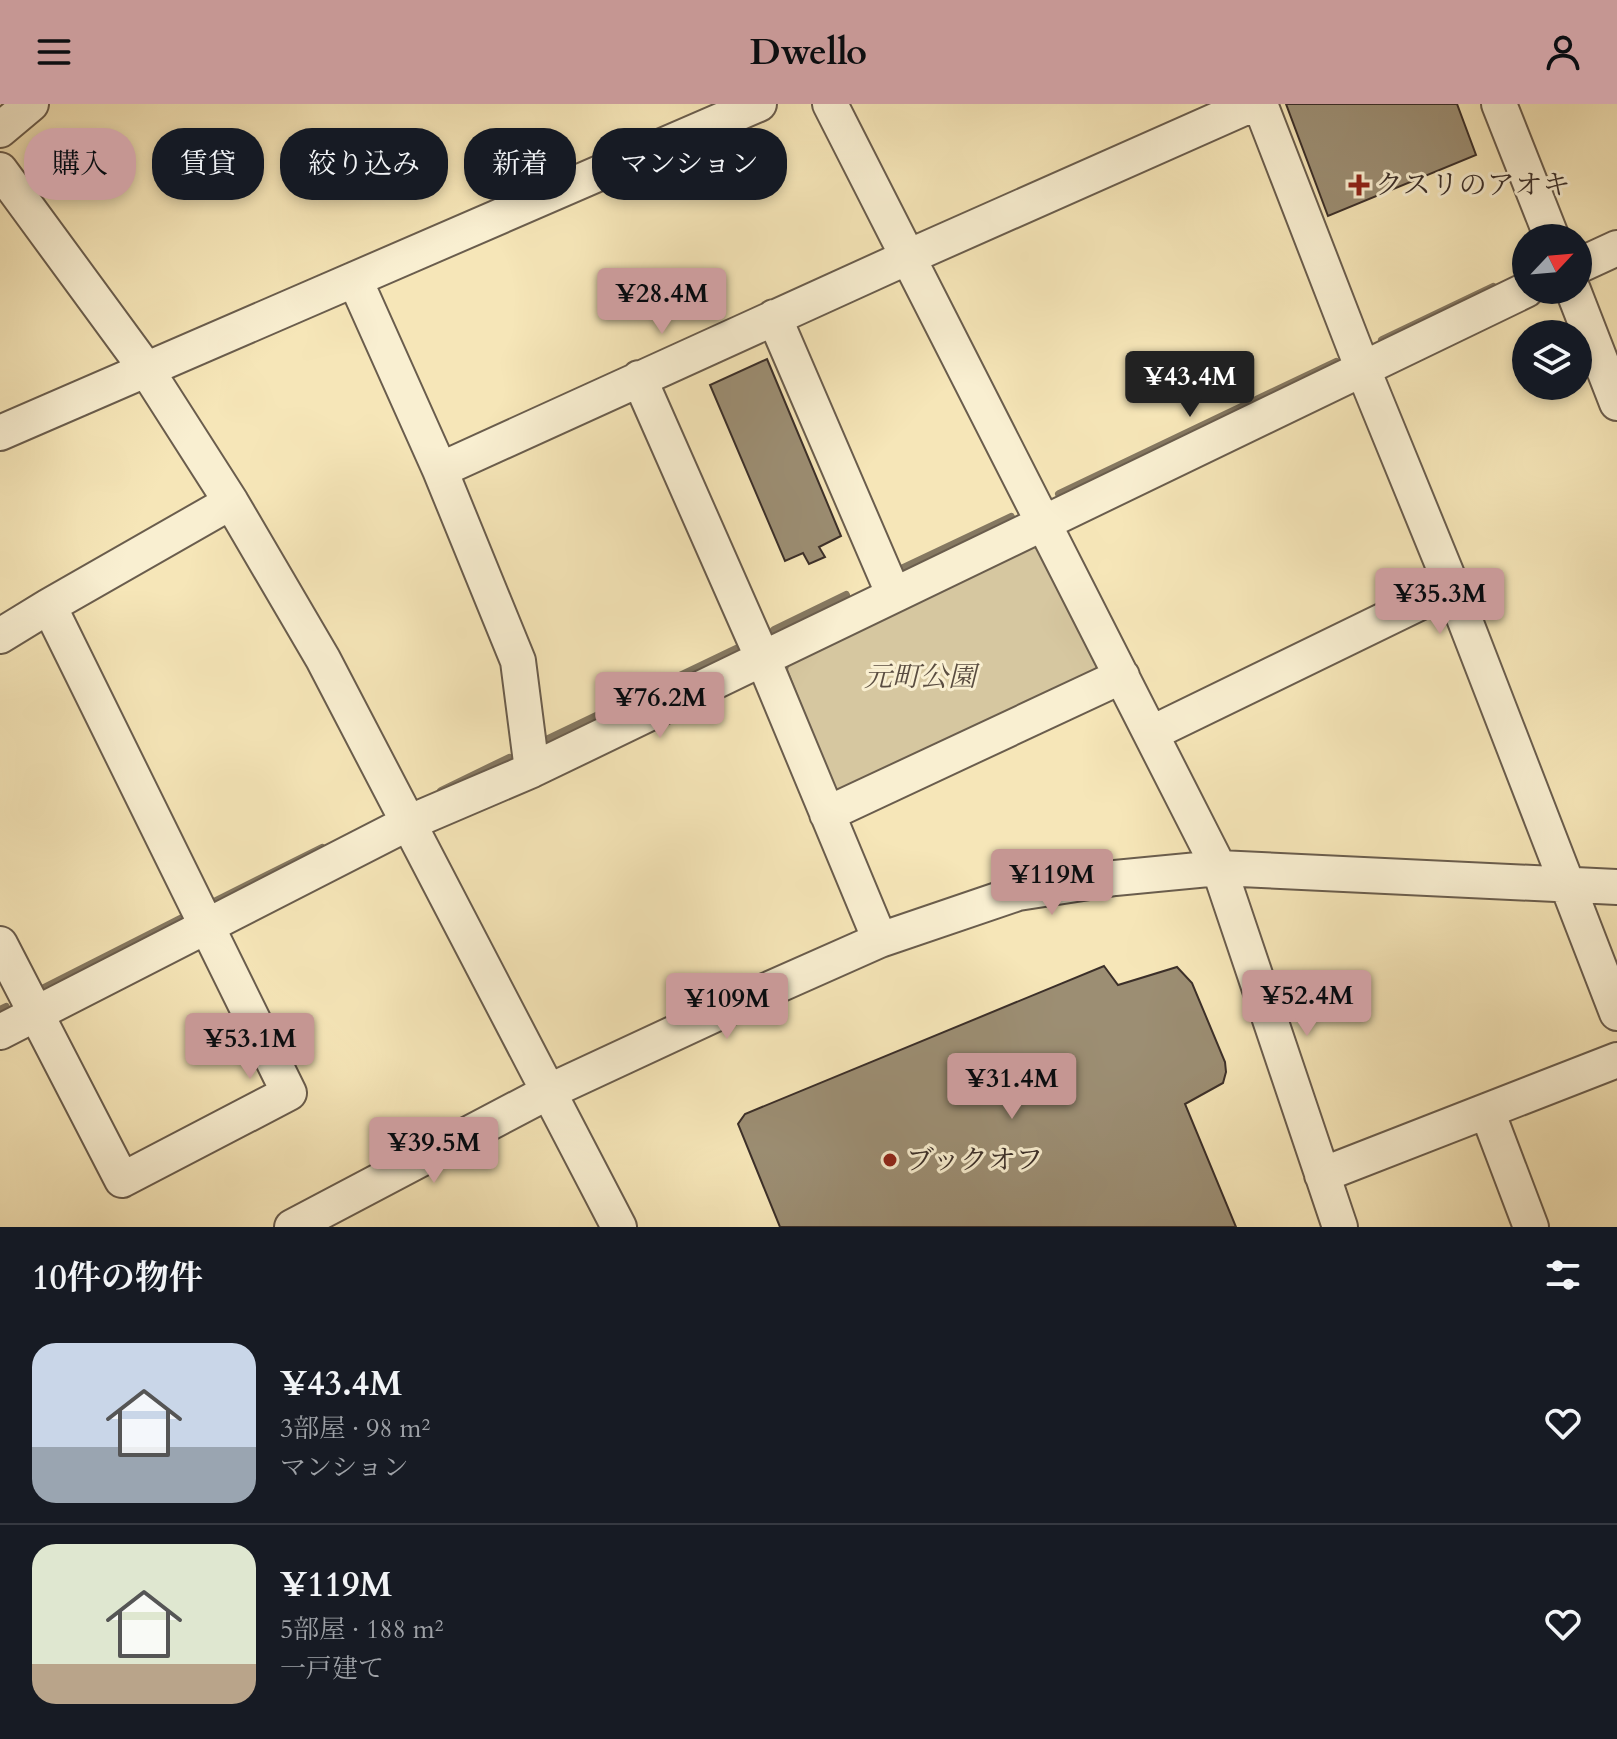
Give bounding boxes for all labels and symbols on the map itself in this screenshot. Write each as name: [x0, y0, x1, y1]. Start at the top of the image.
place label: クスリのアオキ: [1375, 166, 1570, 204]
marker: クスリのアオキ: [1350, 176, 1368, 194]
north arrow: [1512, 224, 1592, 304]
pin: ¥28.4M: [597, 268, 727, 336]
pin: ¥43.4M: [1125, 351, 1255, 419]
pin: ¥35.3M: [1375, 568, 1505, 636]
park label: 元町公園: [864, 658, 980, 696]
pin: ¥76.2M: [595, 672, 725, 740]
pin: ¥119M: [996, 849, 1108, 917]
pin: ¥52.4M: [1242, 970, 1372, 1038]
pin: ¥109M: [671, 973, 783, 1041]
pin: ¥53.1M: [185, 1013, 315, 1081]
pin: ¥31.4M: [947, 1053, 1077, 1121]
pin: ¥39.5M: [369, 1117, 499, 1185]
place label: ブックオフ: [906, 1141, 1043, 1179]
marker: ブックオフ: [881, 1151, 899, 1169]

